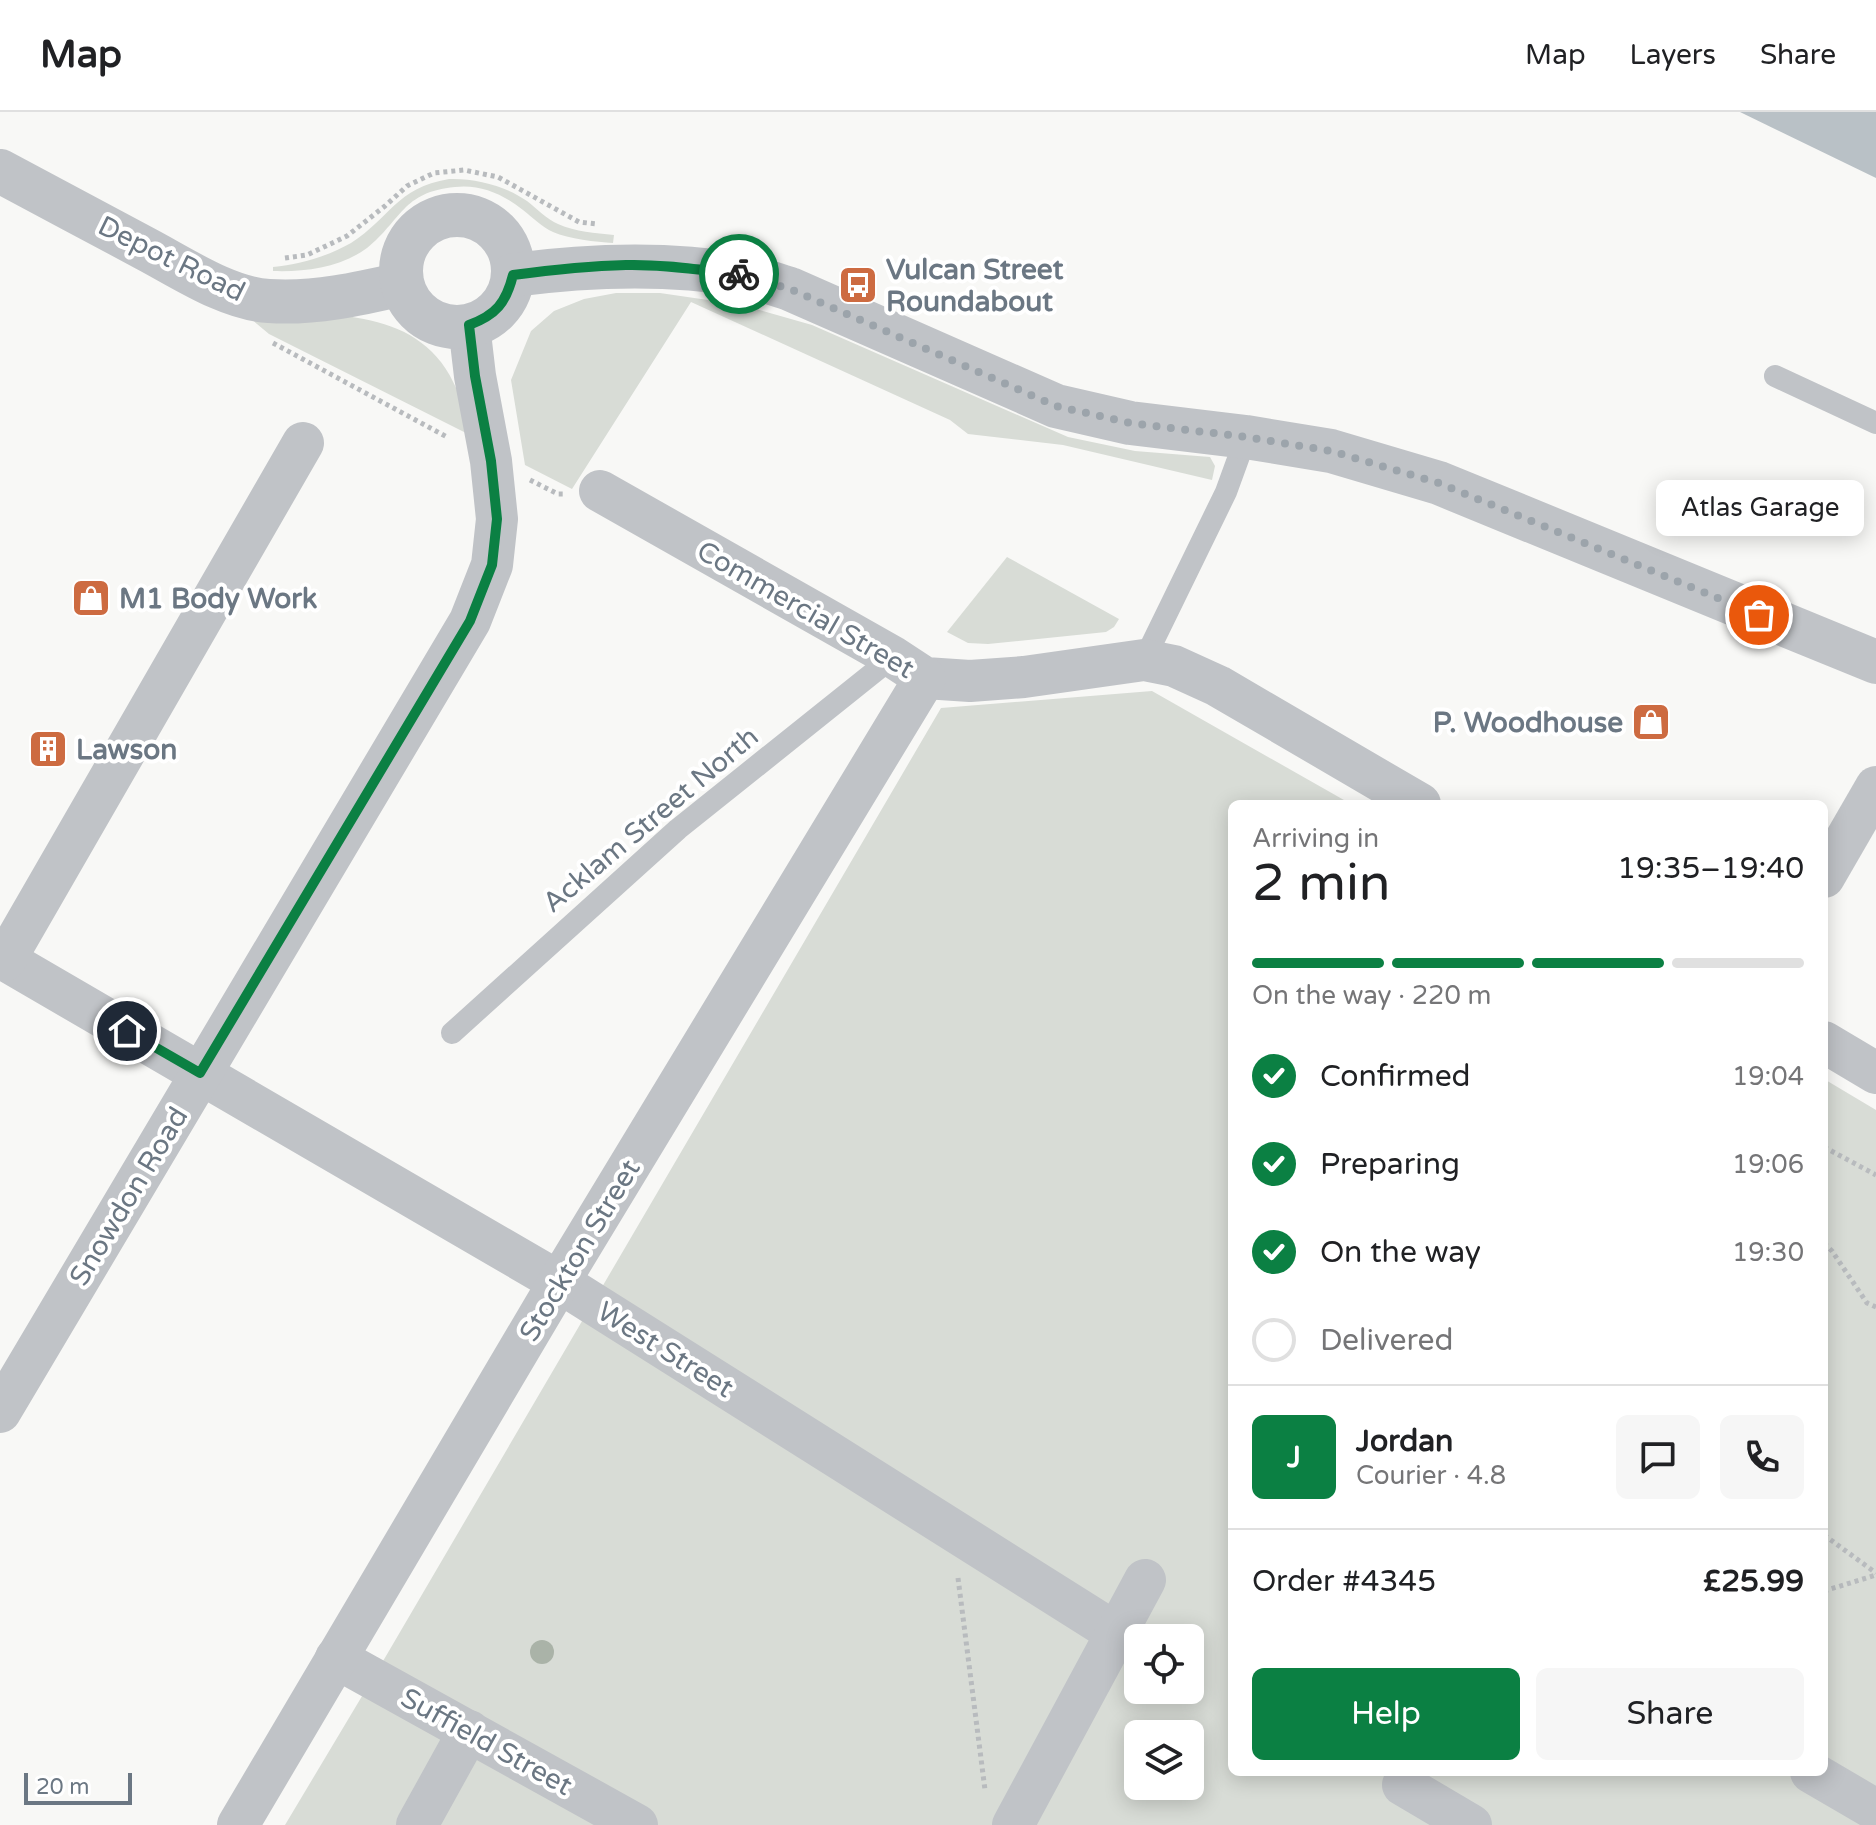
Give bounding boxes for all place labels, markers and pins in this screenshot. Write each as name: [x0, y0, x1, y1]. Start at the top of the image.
place label: Vulcan Street Roundabout: [886, 253, 1064, 319]
bus stop icon: Vulcan Street Roundabout: [837, 264, 879, 306]
callout: Atlas Garage: [1655, 479, 1863, 535]
shop icon: M1 Body Work: [70, 577, 112, 619]
pin: [1725, 581, 1793, 649]
place label: M1 Body Work: [119, 582, 317, 616]
shop icon: P. Woodhouse: [1630, 701, 1672, 743]
place label: P. Woodhouse: [1433, 706, 1623, 740]
building icon: Lawson: [27, 728, 69, 770]
place label: Lawson: [76, 733, 177, 767]
pin: [93, 997, 161, 1065]

